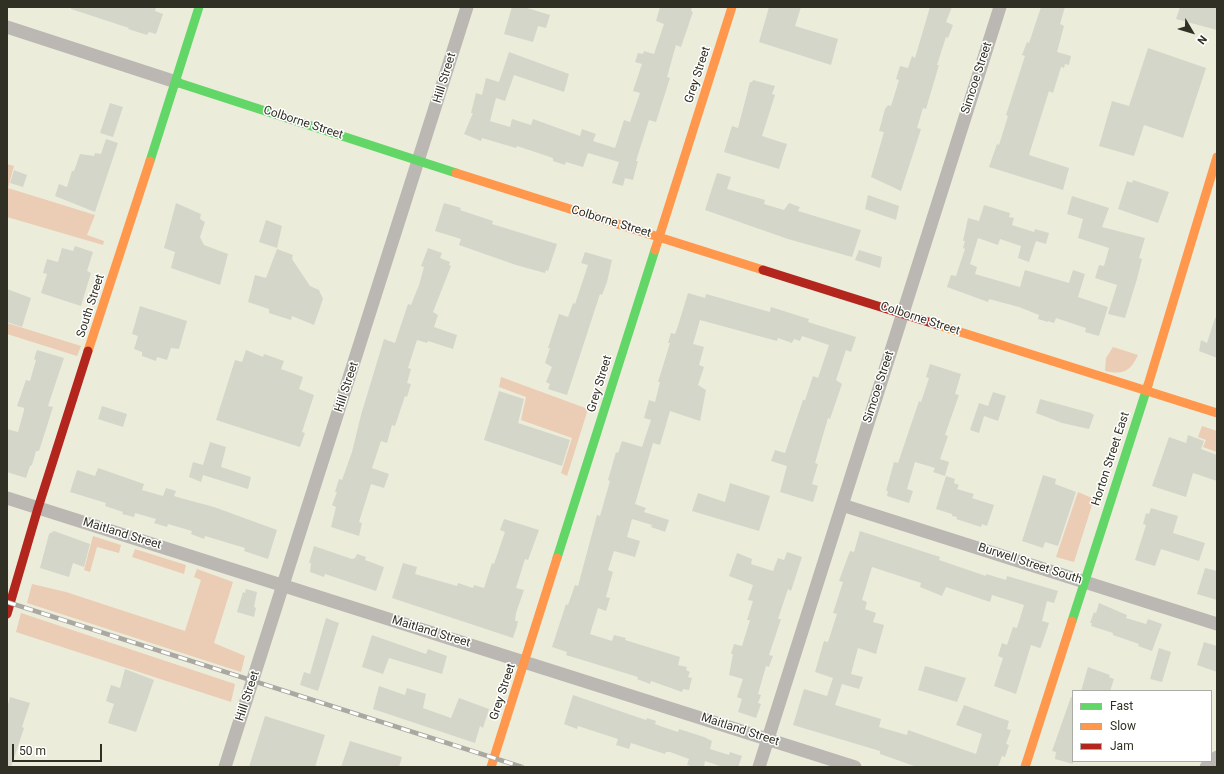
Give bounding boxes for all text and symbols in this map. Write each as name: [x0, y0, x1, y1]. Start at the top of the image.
north arrow: [1172, 12, 1212, 52]
text: N: [1194, 33, 1209, 47]
street label: Simcoe Street: [959, 40, 995, 116]
street label: Grey Street: [682, 45, 714, 105]
street label: Hill Street: [431, 51, 459, 105]
street label: Colborne Street: [261, 103, 345, 143]
street label: Colborne Street: [569, 203, 653, 241]
street label: South Street: [74, 273, 108, 339]
street label: Colborne Street: [878, 299, 962, 339]
street label: Simcoe Street: [861, 349, 897, 425]
street label: Grey Street: [585, 354, 615, 414]
street label: Hill Street: [332, 360, 362, 414]
street label: Horton Street East: [1089, 410, 1133, 508]
street label: Maitland Street: [81, 515, 163, 553]
street label: Burwell Street South: [976, 540, 1084, 588]
street label: Maitland Street: [390, 613, 472, 651]
street label: Grey Street: [487, 662, 519, 722]
street label: Hill Street: [233, 669, 263, 723]
legend: [1072, 690, 1212, 762]
text: Fast: [1110, 699, 1133, 713]
street label: Maitland Street: [699, 711, 781, 749]
text: Slow: [1110, 719, 1136, 733]
scale bar: [14, 736, 104, 762]
text: Jam: [1110, 739, 1134, 753]
text: 50 m: [19, 744, 46, 758]

